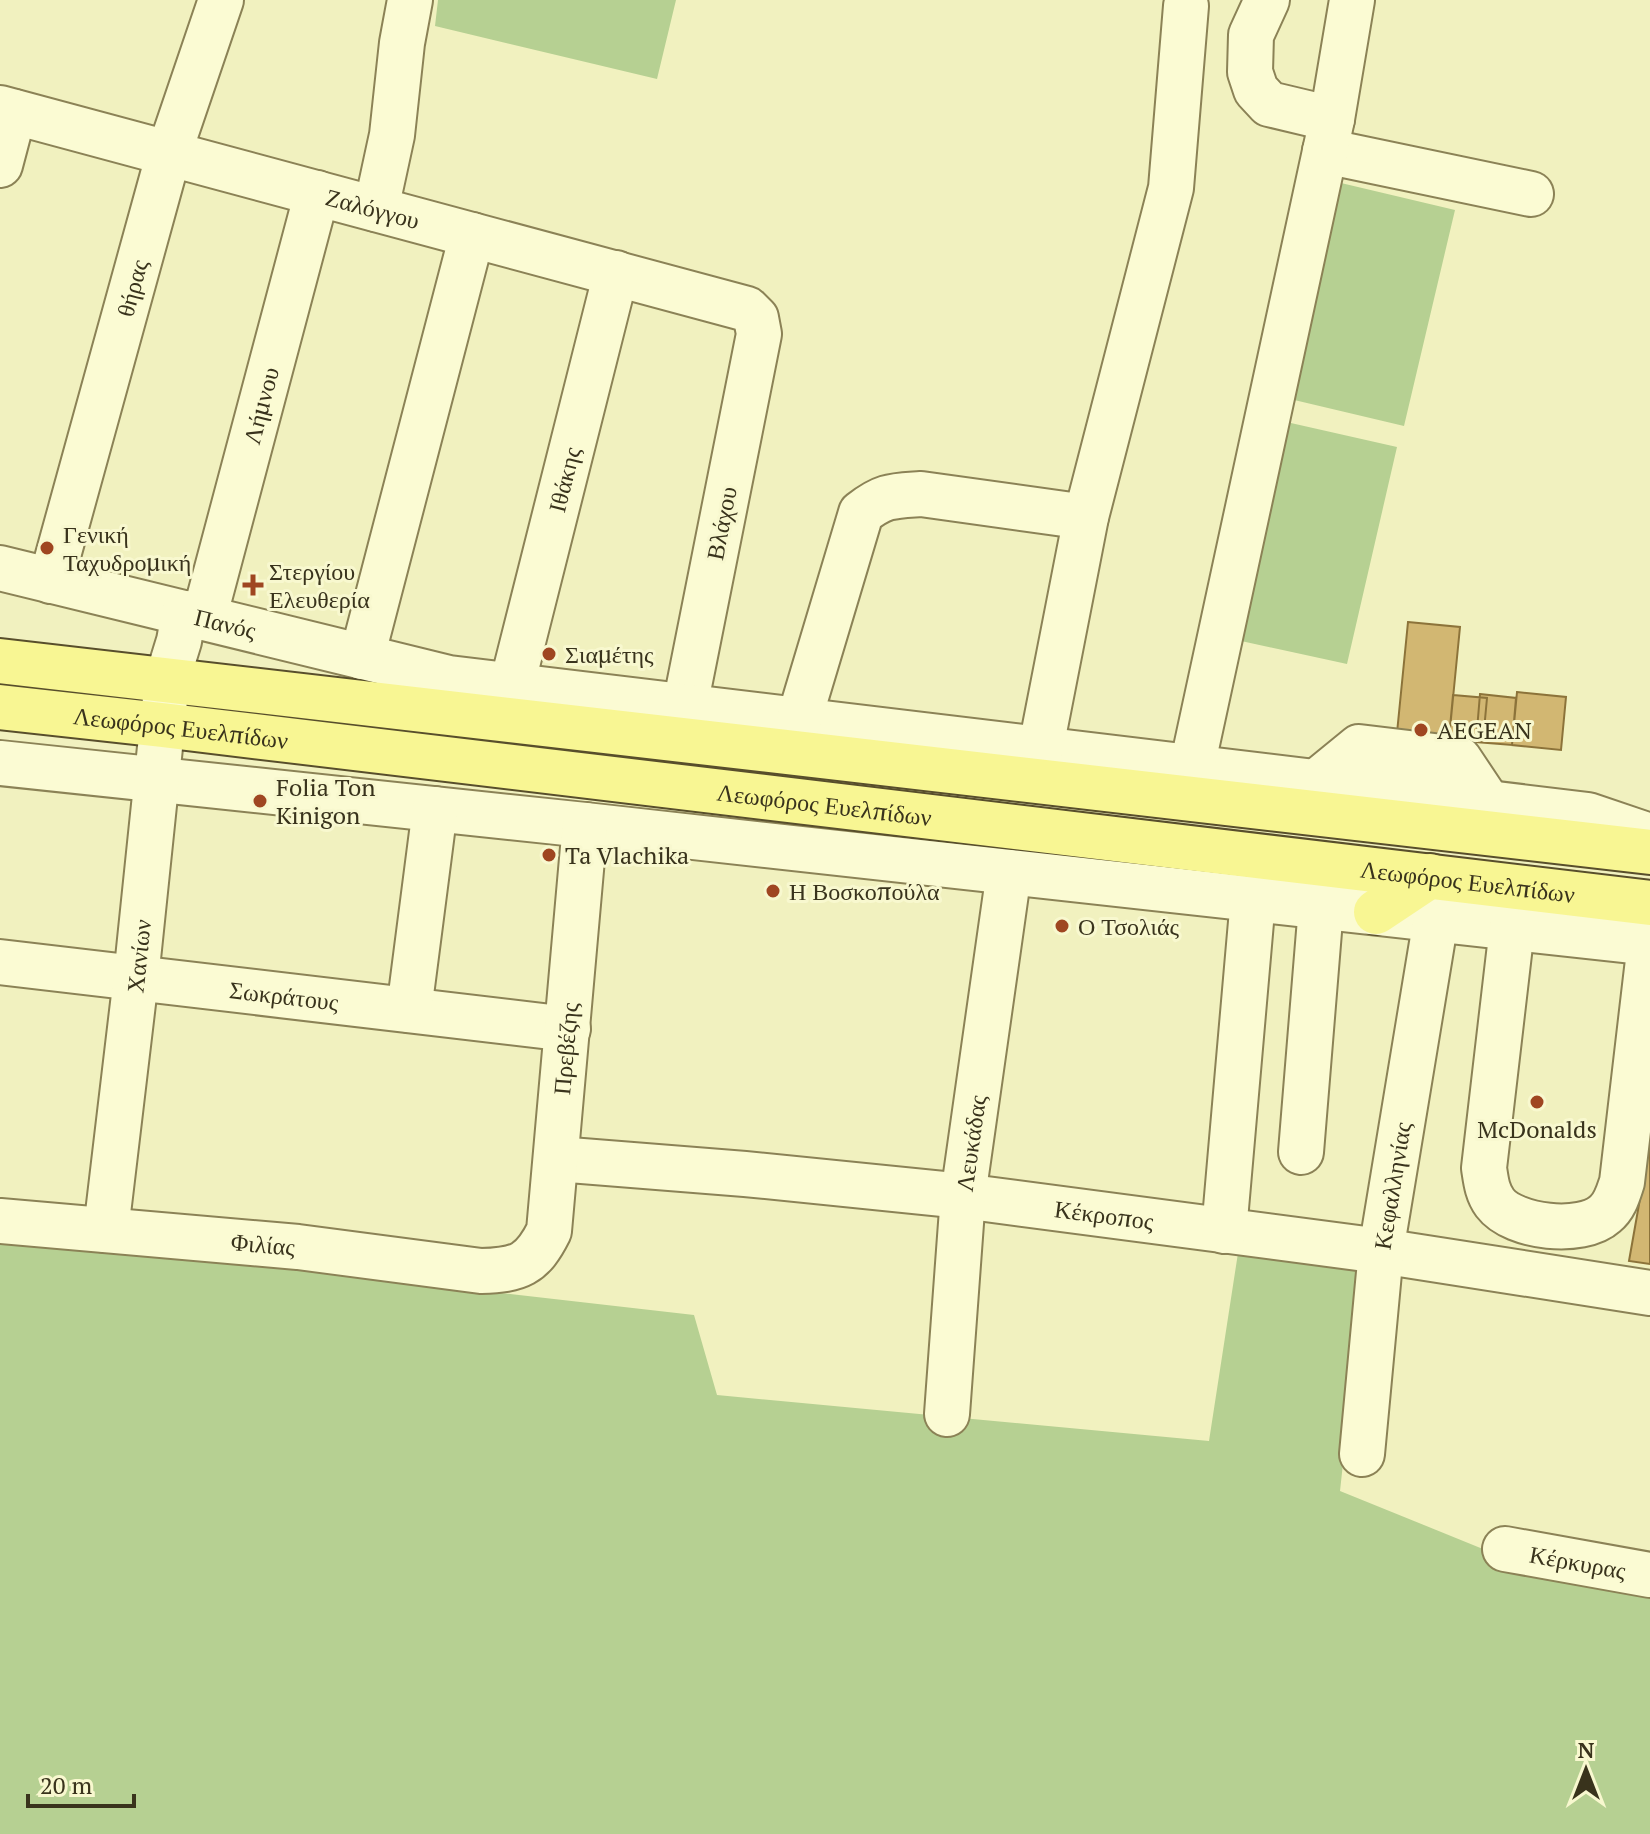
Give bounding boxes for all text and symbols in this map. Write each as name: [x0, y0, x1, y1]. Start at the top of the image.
street label: Ζαλόγγου: [322, 180, 423, 236]
street label: θήρας: [109, 255, 155, 320]
street label: Λήμνου: [235, 363, 286, 447]
street label: Ιθάκης: [540, 443, 588, 515]
street label: Βλάχου: [698, 484, 744, 562]
place label: Γενική Ταχυδρομική: [63, 518, 191, 578]
marker: Γενική Ταχυδρομική: [38, 539, 56, 557]
place label: Στεργίου Ελευθερία: [269, 555, 370, 615]
marker: Στεργίου Ελευθερία: [244, 576, 262, 594]
street label: Πανός: [191, 600, 260, 646]
place label: Σιαμέτης: [565, 638, 654, 670]
marker: Σιαμέτης: [540, 645, 558, 663]
street label: Λεωφόρος Ευελπίδων: [72, 699, 290, 756]
place label: AEGEAN: [1437, 714, 1532, 746]
marker: AEGEAN: [1412, 721, 1430, 739]
place label: Folia Ton Kinigon: [276, 771, 376, 831]
street label: Λεωφόρος Ευελπίδων: [715, 776, 934, 833]
marker: Folia Ton Kinigon: [251, 792, 269, 810]
place label: Ta Vlachika: [565, 839, 689, 871]
marker: Ta Vlachika: [540, 846, 558, 864]
street label: Λεωφόρος Ευελπίδων: [1359, 852, 1577, 910]
place label: Η Βοσκοπούλα: [789, 875, 940, 907]
marker: Η Βοσκοπούλα: [764, 882, 782, 900]
place label: Ο Τσολιάς: [1078, 910, 1179, 942]
street label: Χανίων: [118, 917, 158, 995]
marker: Ο Τσολιάς: [1053, 917, 1071, 935]
street label: Σωκράτους: [228, 973, 341, 1018]
street label: Πρεβέζης: [545, 1000, 585, 1096]
street label: Λευκάδας: [948, 1092, 993, 1194]
marker: McDonalds: [1528, 1093, 1546, 1111]
place label: McDonalds: [1477, 1113, 1597, 1145]
street label: Κεφαλληνίας: [1365, 1119, 1418, 1252]
street label: Κέκροπος: [1053, 1192, 1156, 1237]
street label: Φιλίας: [230, 1225, 297, 1263]
street label: Κέρκυρας: [1527, 1538, 1629, 1586]
north arrow: [1546, 1730, 1626, 1810]
text: N: [1578, 1735, 1595, 1764]
scale bar: [28, 1758, 134, 1808]
text: 20 m: [40, 1769, 92, 1801]

